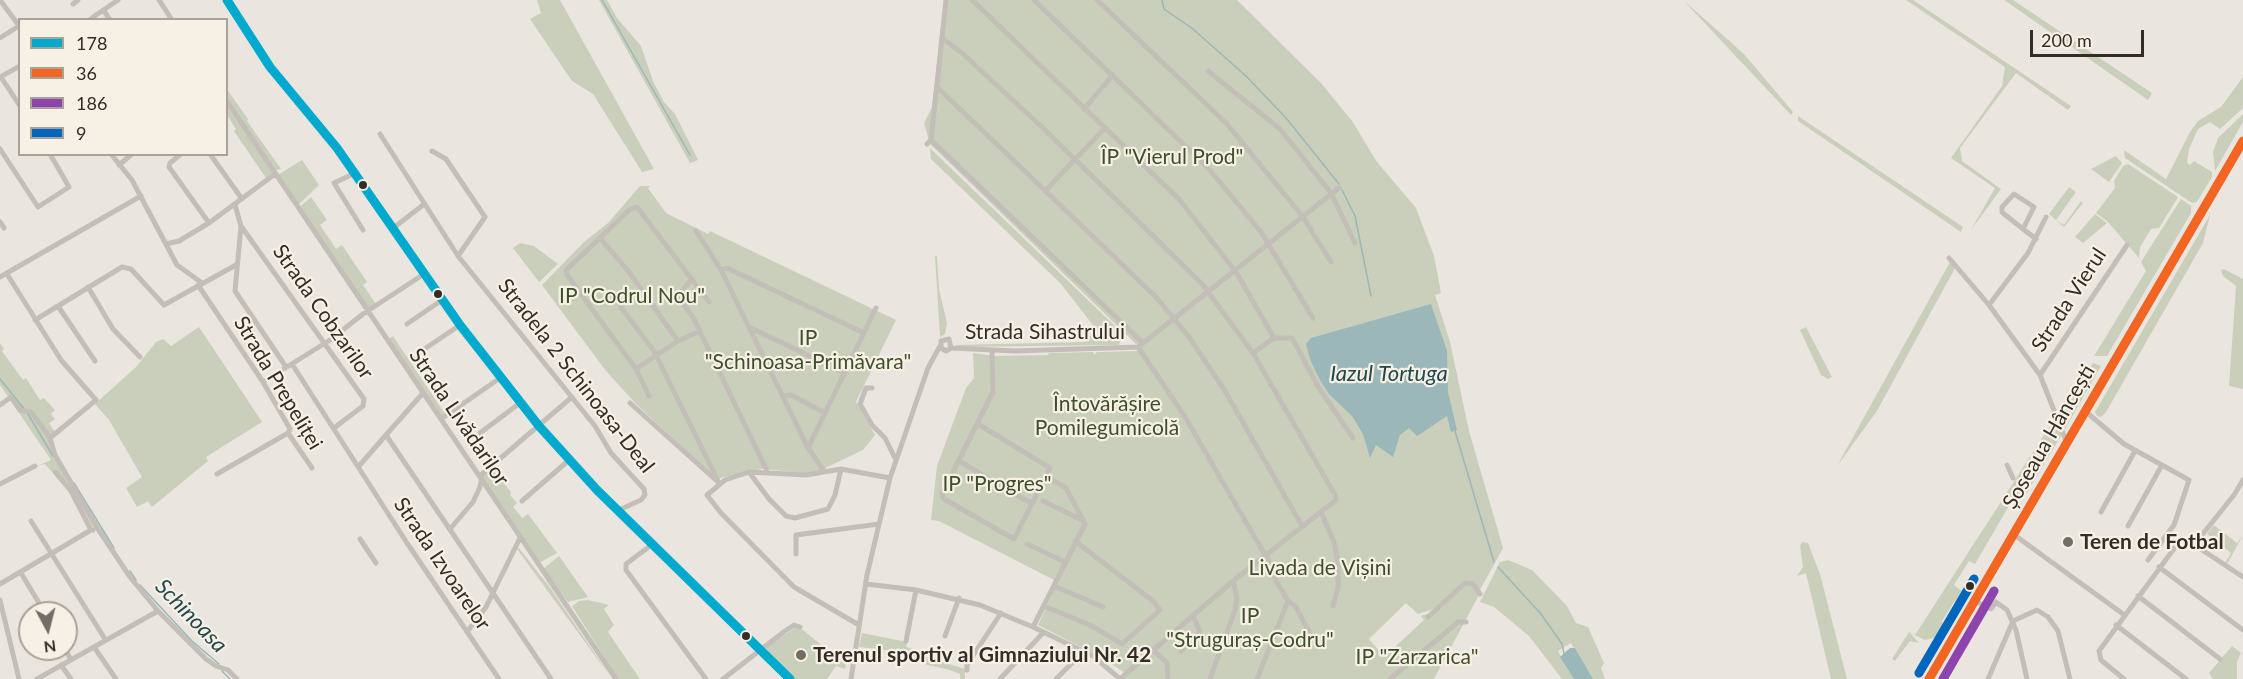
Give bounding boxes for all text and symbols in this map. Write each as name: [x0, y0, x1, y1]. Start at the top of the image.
legend: [18, 18, 228, 156]
scale bar: [2033, 18, 2147, 56]
text: 200 m: [2041, 29, 2092, 51]
text: 178: [76, 32, 107, 54]
text: 36: [76, 62, 97, 84]
text: 186: [76, 92, 107, 114]
text: 9: [76, 122, 86, 144]
park label: ÎP "Vierul Prod": [1101, 144, 1243, 170]
unlabelled marker: [357, 179, 369, 191]
street label: Strada Cobzarilor: [267, 240, 379, 384]
street label: Strada Vierul: [2026, 243, 2112, 357]
street label: Stradela 2 Schinoasa-Deal: [492, 274, 660, 478]
park label: IP "Codrul Nou": [559, 283, 705, 309]
unlabelled marker: [432, 288, 444, 300]
street label: Strada Prepeliței: [228, 312, 328, 454]
street label: Strada Sihastrului: [965, 319, 1125, 345]
park label: IP "Schinoasa-Primăvara": [705, 325, 911, 375]
street label: Strada Livădarilor: [404, 344, 514, 490]
street label: Șoseaua Hâncești: [1998, 360, 2100, 514]
water label: Iazul Tortuga: [1330, 361, 1448, 387]
park label: Întovărășire Pomilegumicolă: [1035, 391, 1179, 441]
park label: IP "Progres": [942, 471, 1052, 497]
street label: Strada Izvoarelor: [388, 493, 496, 635]
place label: Teren de Fotbal: [2080, 529, 2224, 555]
marker: Teren de Fotbal: [2061, 535, 2075, 549]
park label: Livada de Vișini: [1249, 555, 1391, 581]
water label: Schinoasa: [149, 574, 233, 658]
unlabelled marker: [1964, 580, 1976, 592]
north arrow: [18, 601, 78, 661]
park label: IP "Struguraș-Codru": [1166, 603, 1334, 653]
unlabelled marker: [740, 630, 752, 642]
text: N: [43, 637, 57, 658]
place label: Terenul sportiv al Gimnaziului Nr. 42: [813, 642, 1151, 668]
park label: IP "Zarzarica": [1356, 644, 1478, 670]
marker: Terenul sportiv al Gimnaziului Nr. 42: [794, 648, 808, 662]

